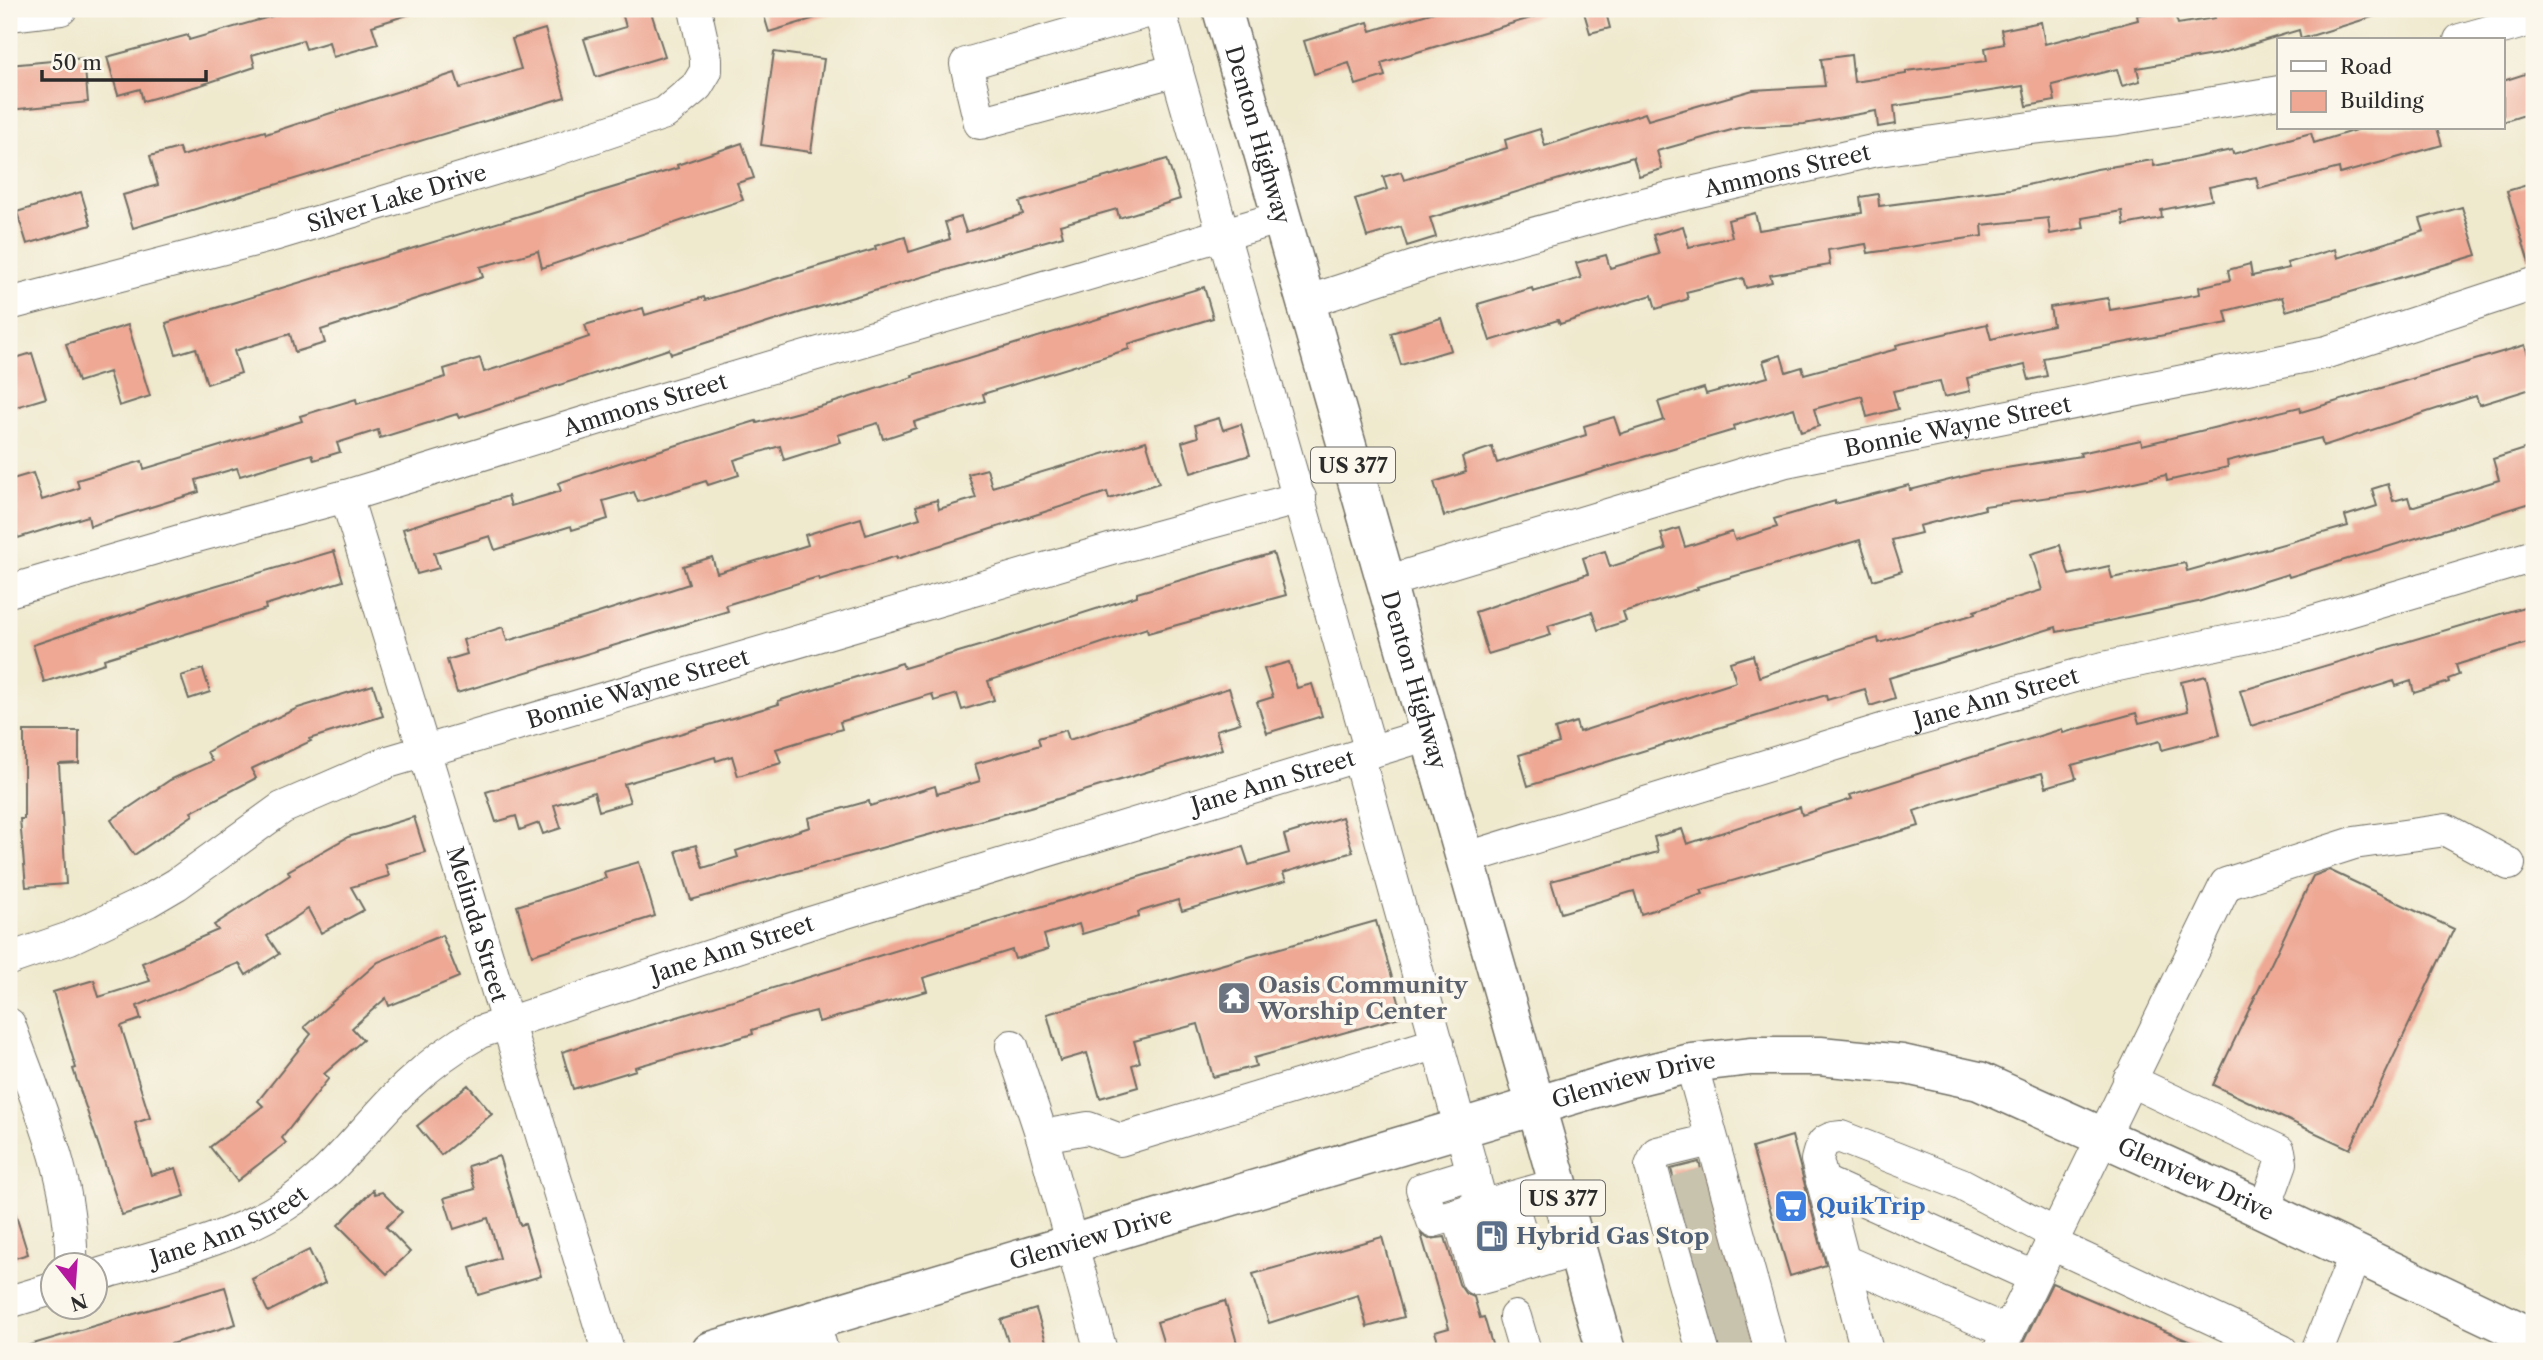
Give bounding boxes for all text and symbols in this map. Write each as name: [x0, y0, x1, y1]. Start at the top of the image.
scale bar: [42, 38, 206, 82]
legend: [2277, 38, 2504, 130]
street label: Denton Highway: [1219, 43, 1297, 228]
text: 50 m: [52, 50, 102, 75]
text: Road: [2340, 54, 2392, 79]
text: Building: [2340, 88, 2425, 113]
street label: Ammons Street: [1700, 138, 1873, 204]
street label: Silver Lake Drive: [304, 158, 490, 238]
street label: Ammons Street: [559, 367, 730, 443]
street label: Bonnie Wayne Street: [1842, 390, 2073, 463]
road number: US 377: [1311, 448, 1395, 482]
street label: Denton Highway: [1375, 588, 1453, 773]
street label: Bonnie Wayne Street: [523, 643, 752, 734]
street label: Jane Ann Street: [1908, 661, 2082, 735]
street label: Jane Ann Street: [1185, 743, 1358, 821]
street label: Melinda Street: [440, 843, 514, 1006]
street label: Jane Ann Street: [644, 909, 817, 990]
place label: Oasis Community Worship Center: [1257, 971, 1469, 1025]
temple icon: Oasis Community Worship Center: [1215, 979, 1253, 1017]
street label: Glenview Drive: [1548, 1046, 1717, 1114]
street label: Glenview Drive: [2113, 1131, 2278, 1227]
street label: Jane Ann Street: [144, 1180, 313, 1273]
road number: US 377: [1521, 1180, 1605, 1216]
supermarket icon: QuikTrip: [1772, 1187, 1810, 1225]
place label: QuikTrip: [1816, 1192, 1926, 1220]
street label: Glenview Drive: [1006, 1201, 1175, 1276]
fuel station icon: Hybrid Gas Stop: [1473, 1217, 1511, 1255]
place label: Hybrid Gas Stop: [1516, 1222, 1709, 1250]
north arrow: [38, 1252, 108, 1322]
text: N: [68, 1288, 90, 1315]

